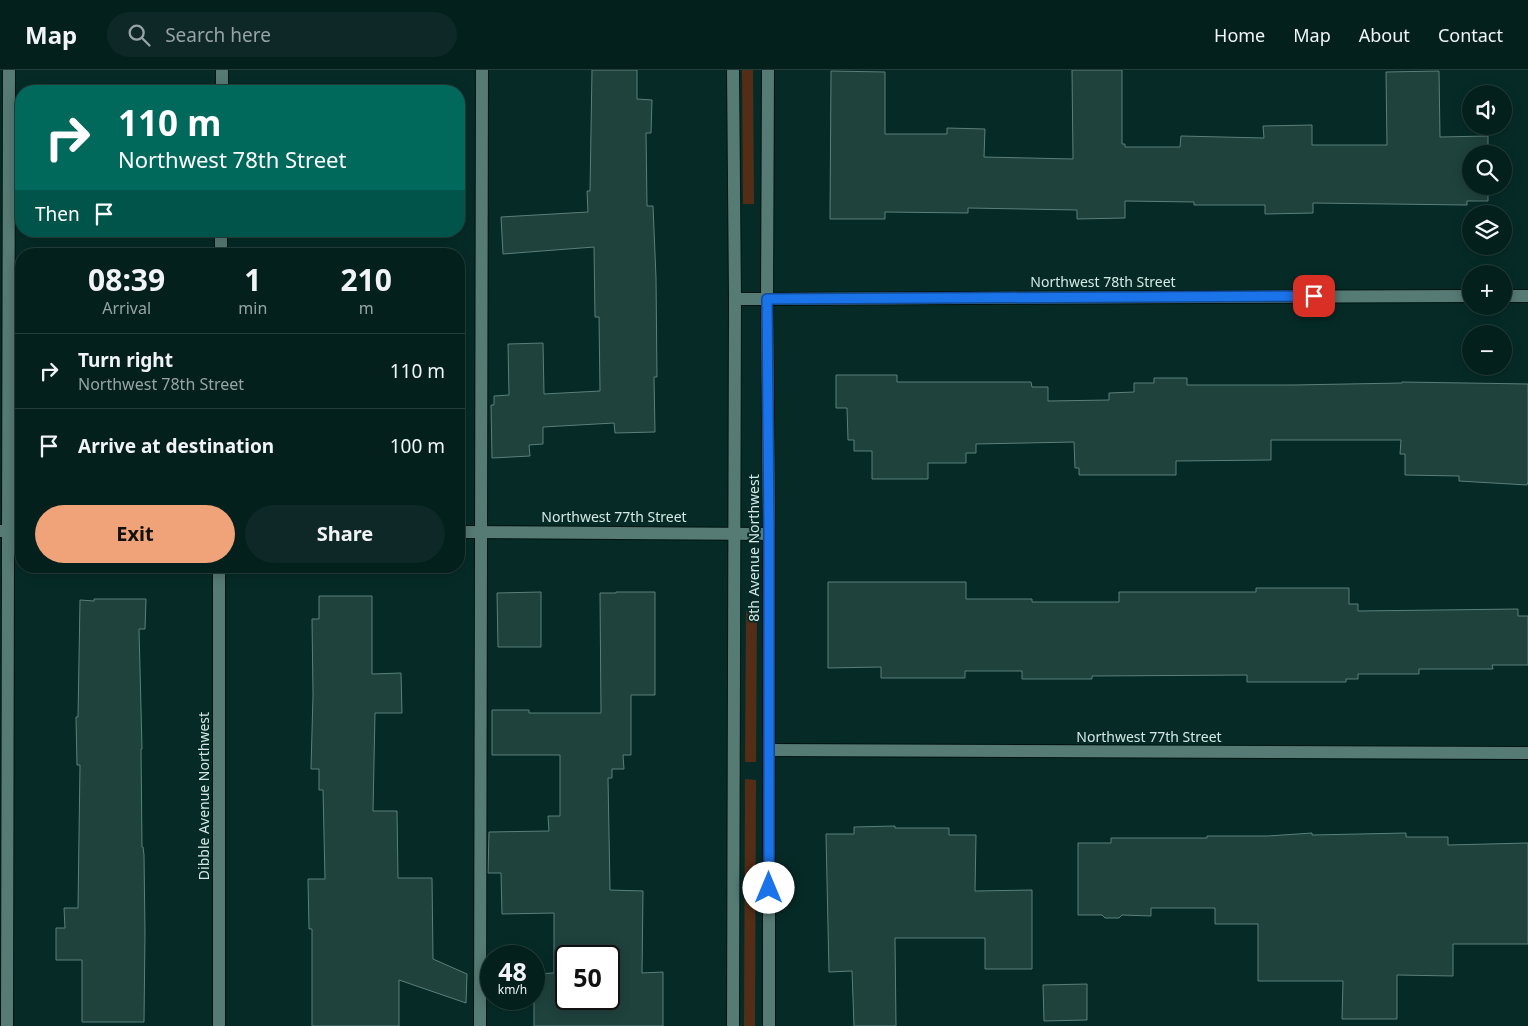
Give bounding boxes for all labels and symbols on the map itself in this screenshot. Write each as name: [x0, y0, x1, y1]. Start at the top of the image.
street label: Northwest 78th Street: [1030, 272, 1176, 291]
pin: [1293, 275, 1335, 317]
street label: 8th Avenue Northwest: [744, 474, 763, 622]
street label: Northwest 77th Street: [541, 507, 687, 526]
street label: Dibble Avenue Northwest: [194, 712, 213, 880]
street label: Northwest 77th Street: [1076, 727, 1222, 746]
position arrow: [742, 861, 794, 913]
speed limit sign: 50: [555, 945, 620, 1010]

